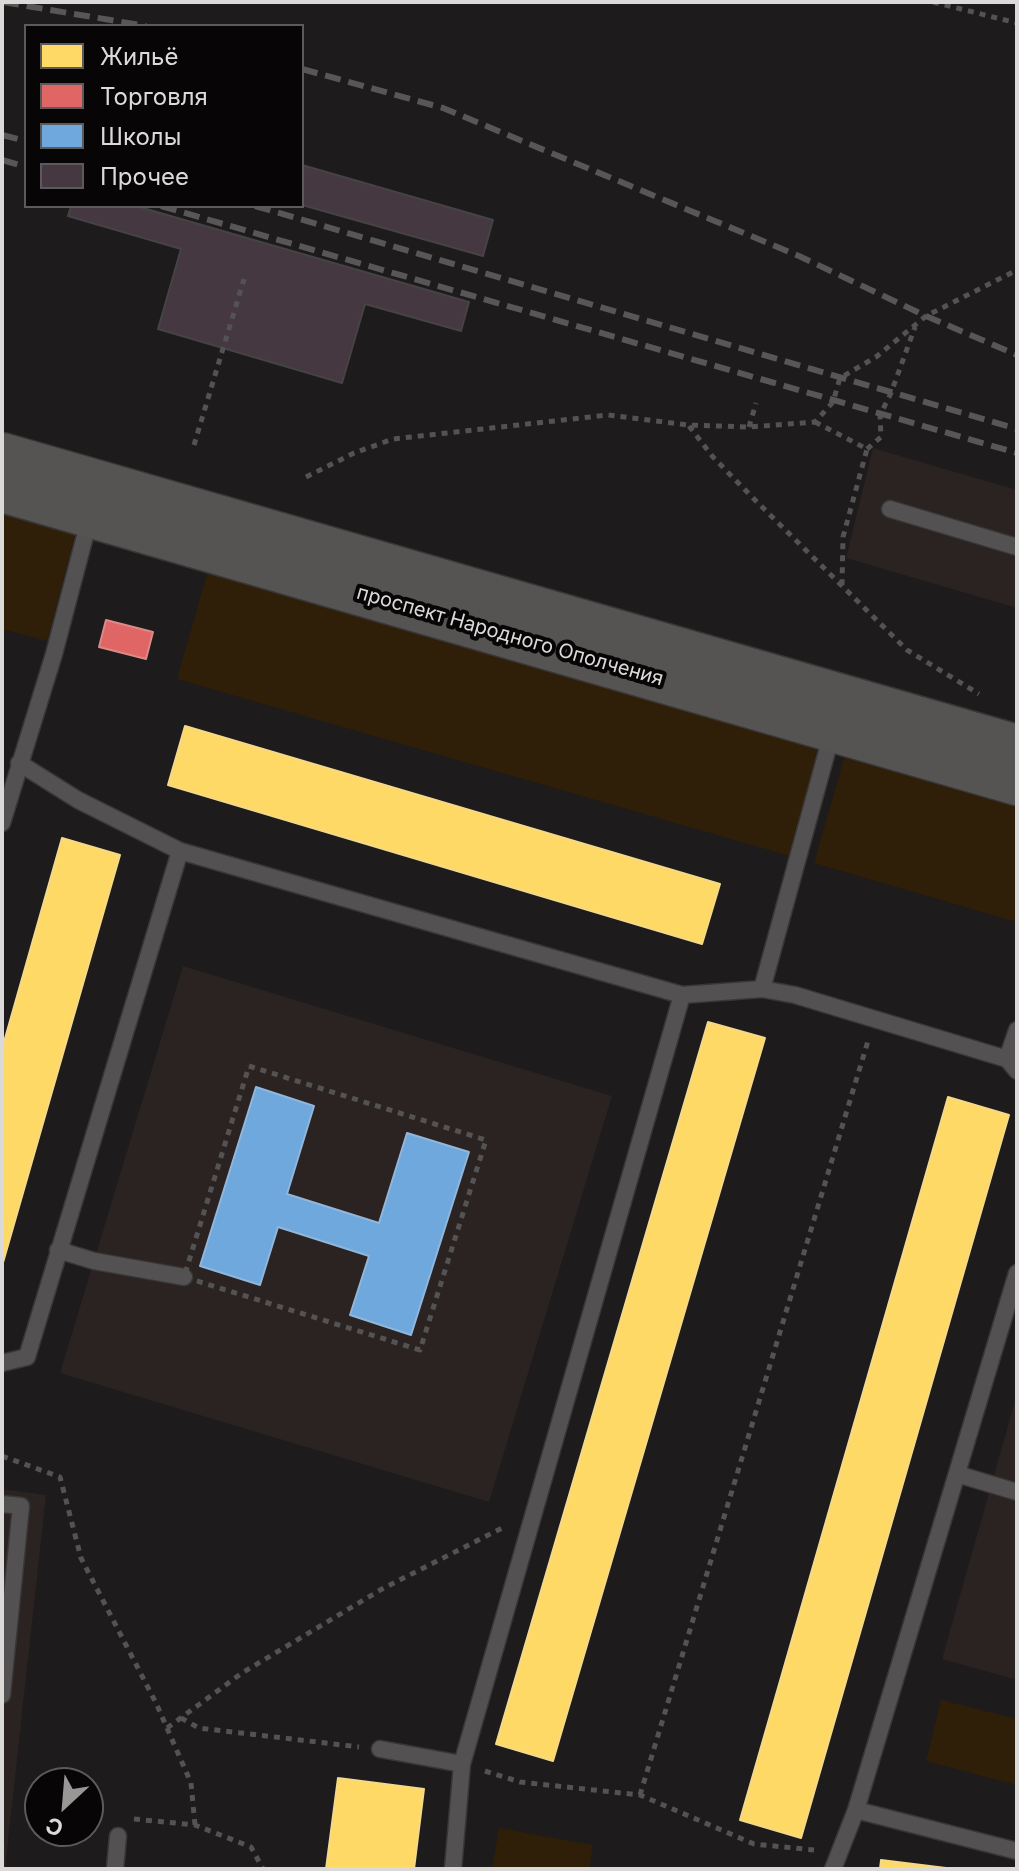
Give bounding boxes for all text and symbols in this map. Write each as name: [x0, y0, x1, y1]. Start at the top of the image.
legend: [24, 24, 304, 208]
text: Жильё: [100, 42, 178, 71]
text: Торговля: [100, 82, 208, 111]
text: Школы: [100, 122, 181, 151]
text: Прочее: [100, 162, 189, 191]
street label: проспект Народного Ополчения: [354, 581, 666, 691]
north arrow: [24, 1767, 104, 1847]
text: С: [41, 1812, 67, 1842]

